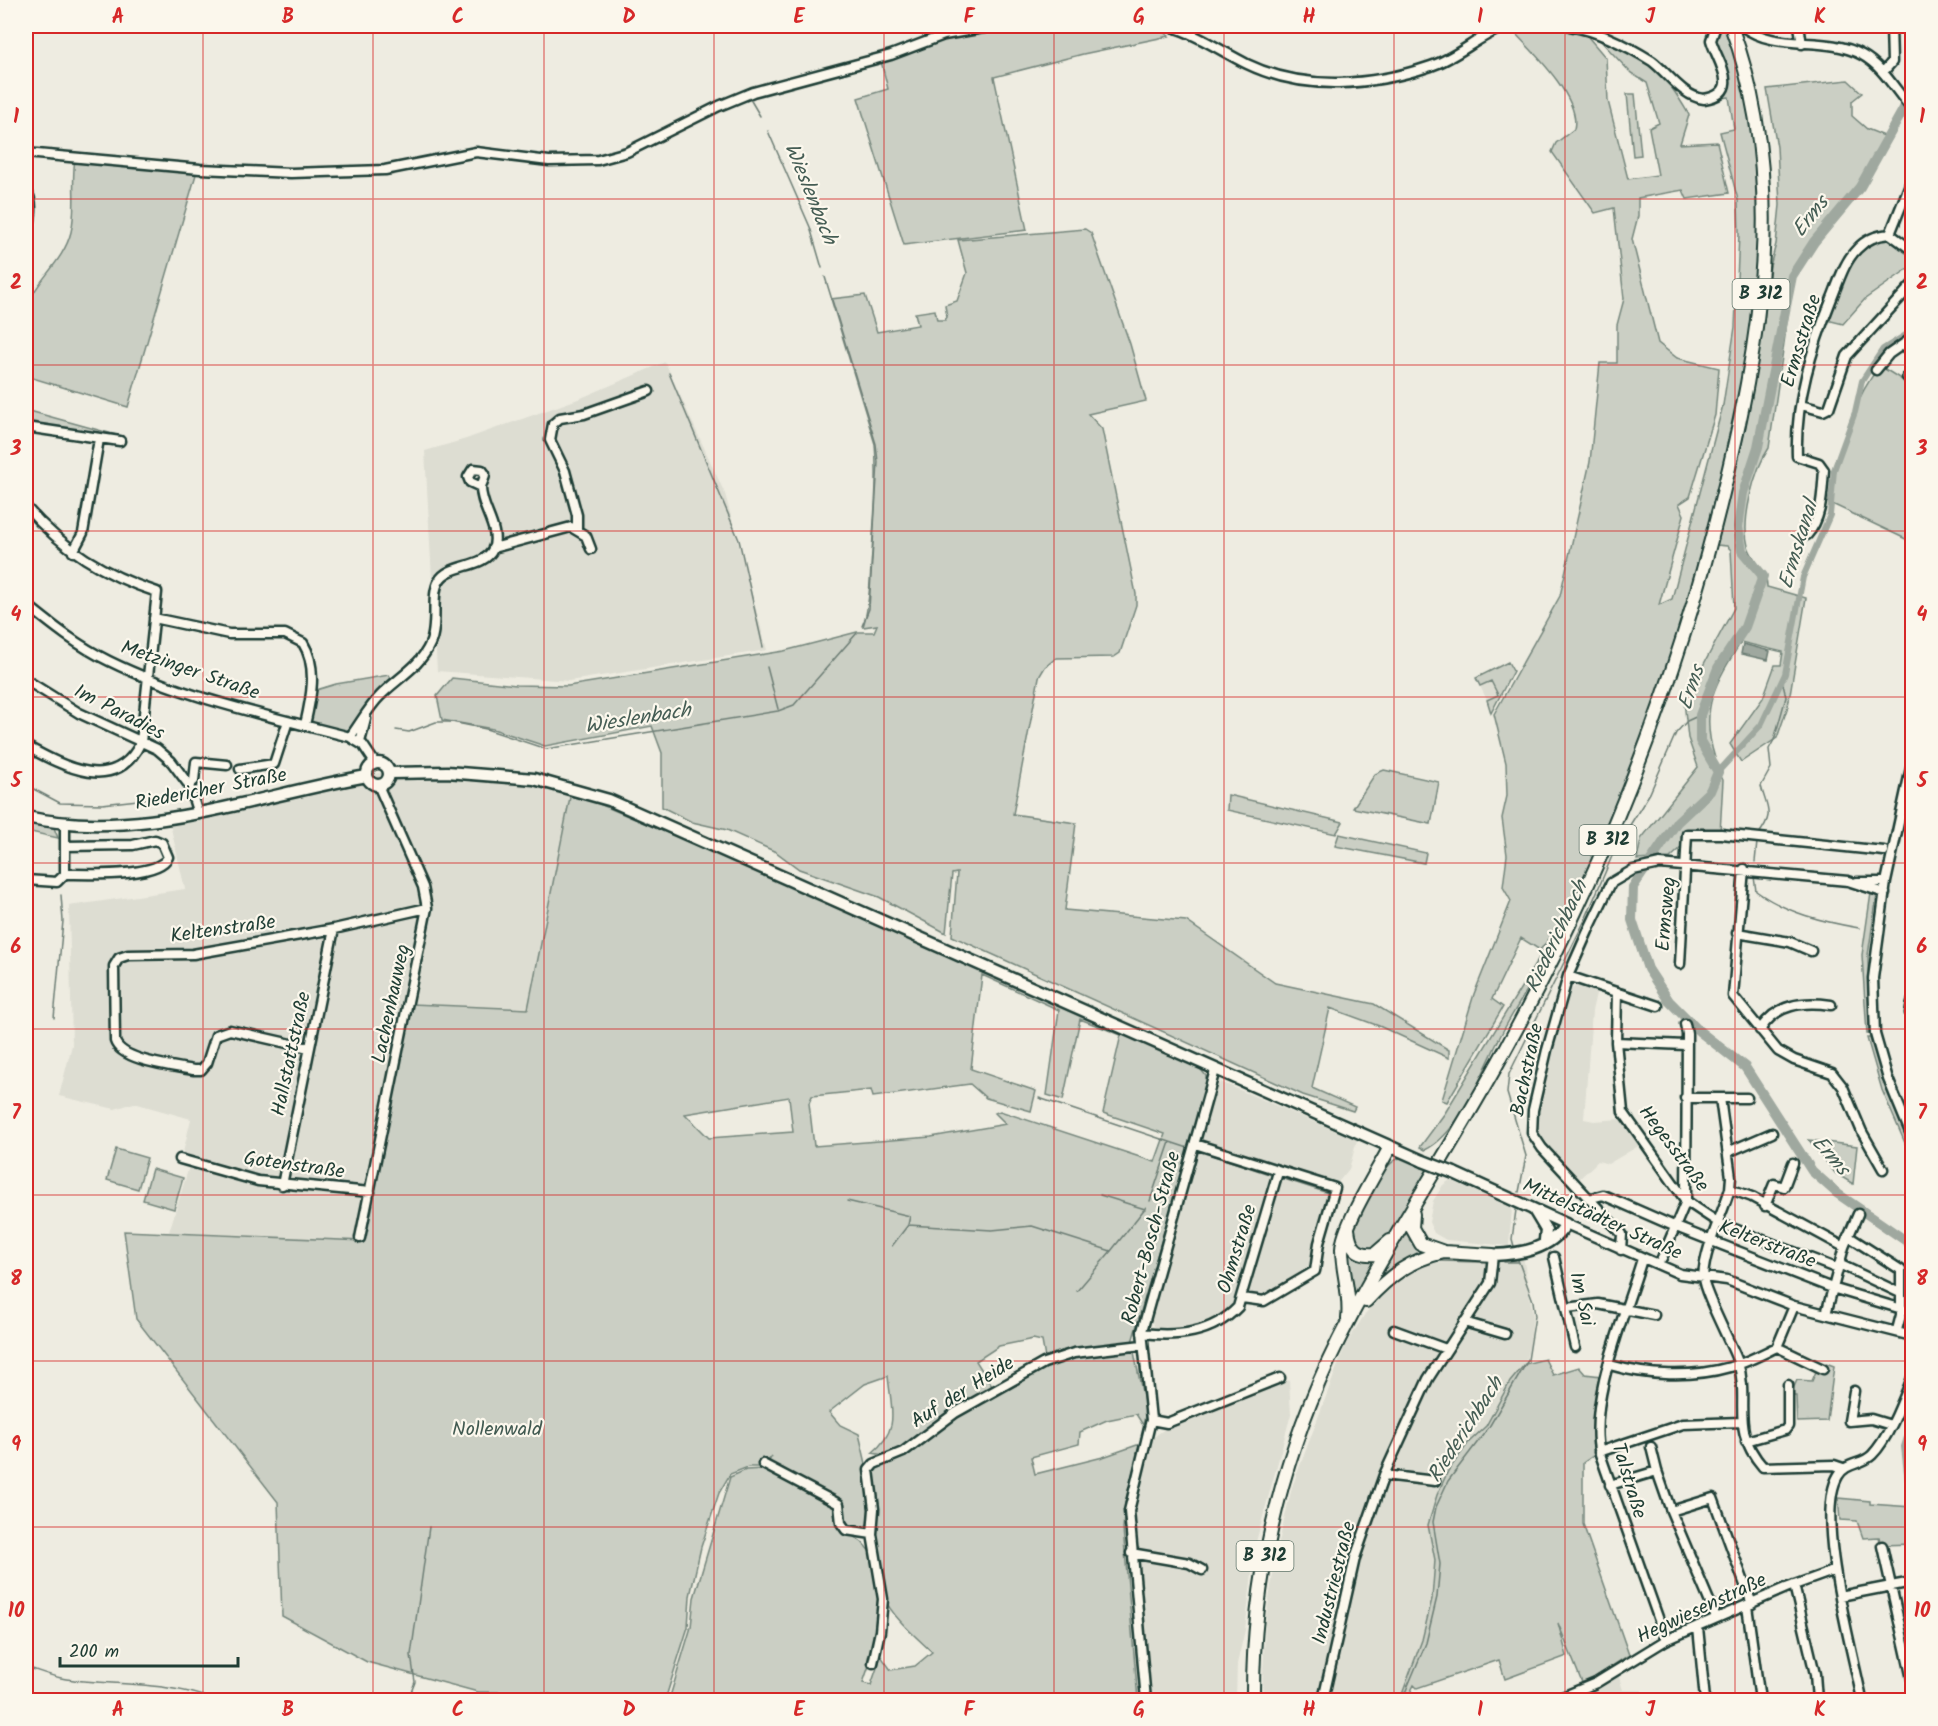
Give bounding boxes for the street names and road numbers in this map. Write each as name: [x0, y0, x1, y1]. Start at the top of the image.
road number: B 312: [1732, 279, 1790, 309]
street label: Ermsstraße: [1773, 291, 1831, 391]
street label: Metzinger Straße: [116, 632, 264, 710]
street label: Im Paradies: [68, 676, 171, 750]
street label: Riedericher Straße: [132, 760, 290, 820]
road number: B 312: [1580, 825, 1636, 855]
street label: Ermsweg: [1648, 875, 1686, 953]
street label: Keltenstraße: [168, 907, 278, 953]
street label: Lachenhauweg: [364, 941, 420, 1067]
street label: Hallstattstraße: [263, 989, 321, 1119]
street label: Bachstraße: [1503, 1020, 1553, 1120]
street label: Hegesstraße: [1629, 1098, 1717, 1200]
street label: Gotenstraße: [241, 1143, 347, 1189]
street label: Robert-Bosch-Straße: [1114, 1148, 1190, 1328]
street label: Mittelstädter Straße: [1517, 1170, 1687, 1270]
street label: Ohmstraße: [1209, 1200, 1267, 1298]
street label: Kelterstraße: [1714, 1212, 1820, 1278]
street label: Im Sai: [1559, 1269, 1603, 1331]
street label: Auf der Heide: [905, 1348, 1021, 1438]
street label: Talstraße: [1601, 1439, 1655, 1523]
street label: Industriestraße: [1304, 1518, 1366, 1648]
road number: B 312: [1236, 1541, 1294, 1571]
street label: Hegwiesenstraße: [1632, 1565, 1772, 1653]

